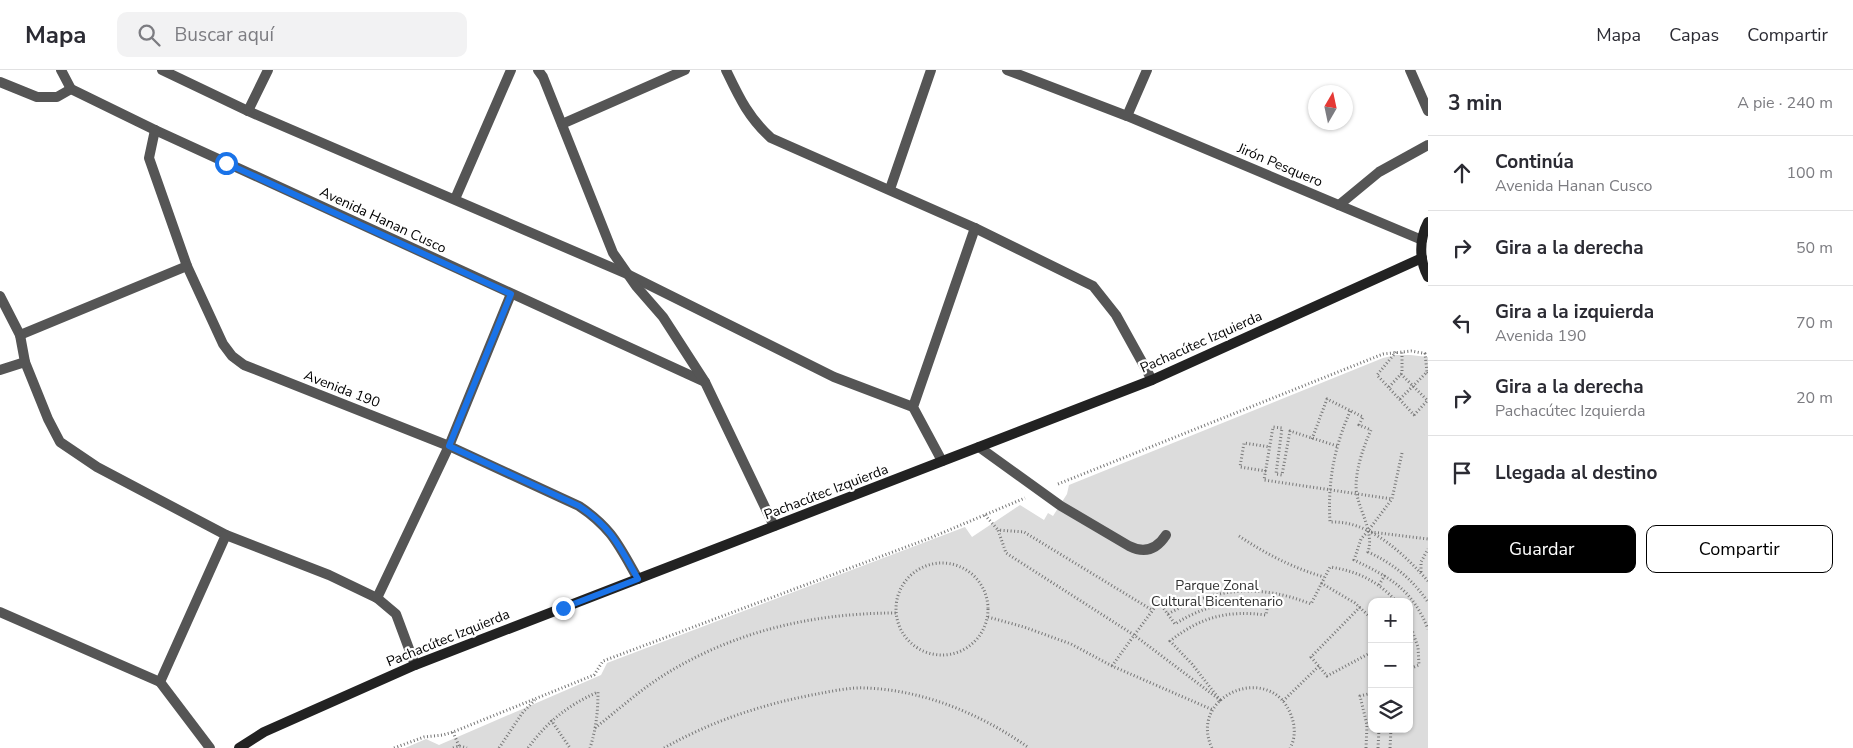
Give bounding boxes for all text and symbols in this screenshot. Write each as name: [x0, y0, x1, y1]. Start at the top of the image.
search box: [117, 12, 467, 57]
text: Mapa: [25, 19, 87, 51]
icon: search: [135, 21, 163, 49]
text: Buscar aquí: [175, 22, 274, 48]
text: Mapa: [1596, 23, 1641, 47]
text: Capas: [1669, 23, 1719, 47]
text: Compartir: [1747, 23, 1828, 47]
north arrow: [1308, 85, 1353, 130]
text: 3 min: [1448, 89, 1502, 117]
text: A pie · 240 m: [1737, 92, 1833, 114]
street label: Jirón Pesquero: [1234, 138, 1326, 192]
text: Continúa: [1495, 149, 1574, 175]
route start: [215, 152, 238, 175]
icon: ahead: [1448, 159, 1476, 187]
text: 100 m: [1786, 162, 1833, 184]
text: Avenida Hanan Cusco: [1495, 175, 1652, 197]
street label: Avenida Hanan Cusco: [317, 182, 450, 258]
icon: right: [1448, 234, 1476, 262]
text: Gira a la derecha: [1495, 235, 1644, 261]
text: 50 m: [1796, 237, 1833, 259]
text: Gira a la izquierda: [1495, 299, 1654, 325]
street label: Pachacútec Izquierda: [1137, 307, 1265, 377]
icon: left: [1448, 309, 1476, 337]
text: 70 m: [1796, 312, 1833, 334]
text: Avenida 190: [1495, 325, 1586, 347]
street label: Avenida 190: [301, 366, 383, 412]
text: Gira a la derecha: [1495, 374, 1644, 400]
icon: right: [1448, 384, 1476, 412]
text: 20 m: [1796, 387, 1833, 409]
text: Pachacútec Izquierda: [1495, 400, 1645, 422]
icon: arrive: [1448, 459, 1476, 487]
street label: Pachacútec Izquierda: [761, 460, 891, 524]
text: Llegada al destino: [1495, 460, 1657, 486]
button: Guardar: [1448, 525, 1636, 573]
button: Compartir: [1646, 525, 1833, 573]
park label: Parque Zonal Cultural Bicentenario: [1151, 576, 1283, 611]
route end: [552, 597, 575, 620]
map controls: [1368, 598, 1413, 733]
button: +: [1368, 598, 1413, 643]
street label: Pachacútec Izquierda: [383, 605, 513, 671]
button: −: [1368, 643, 1413, 688]
button: layers: [1368, 688, 1413, 733]

